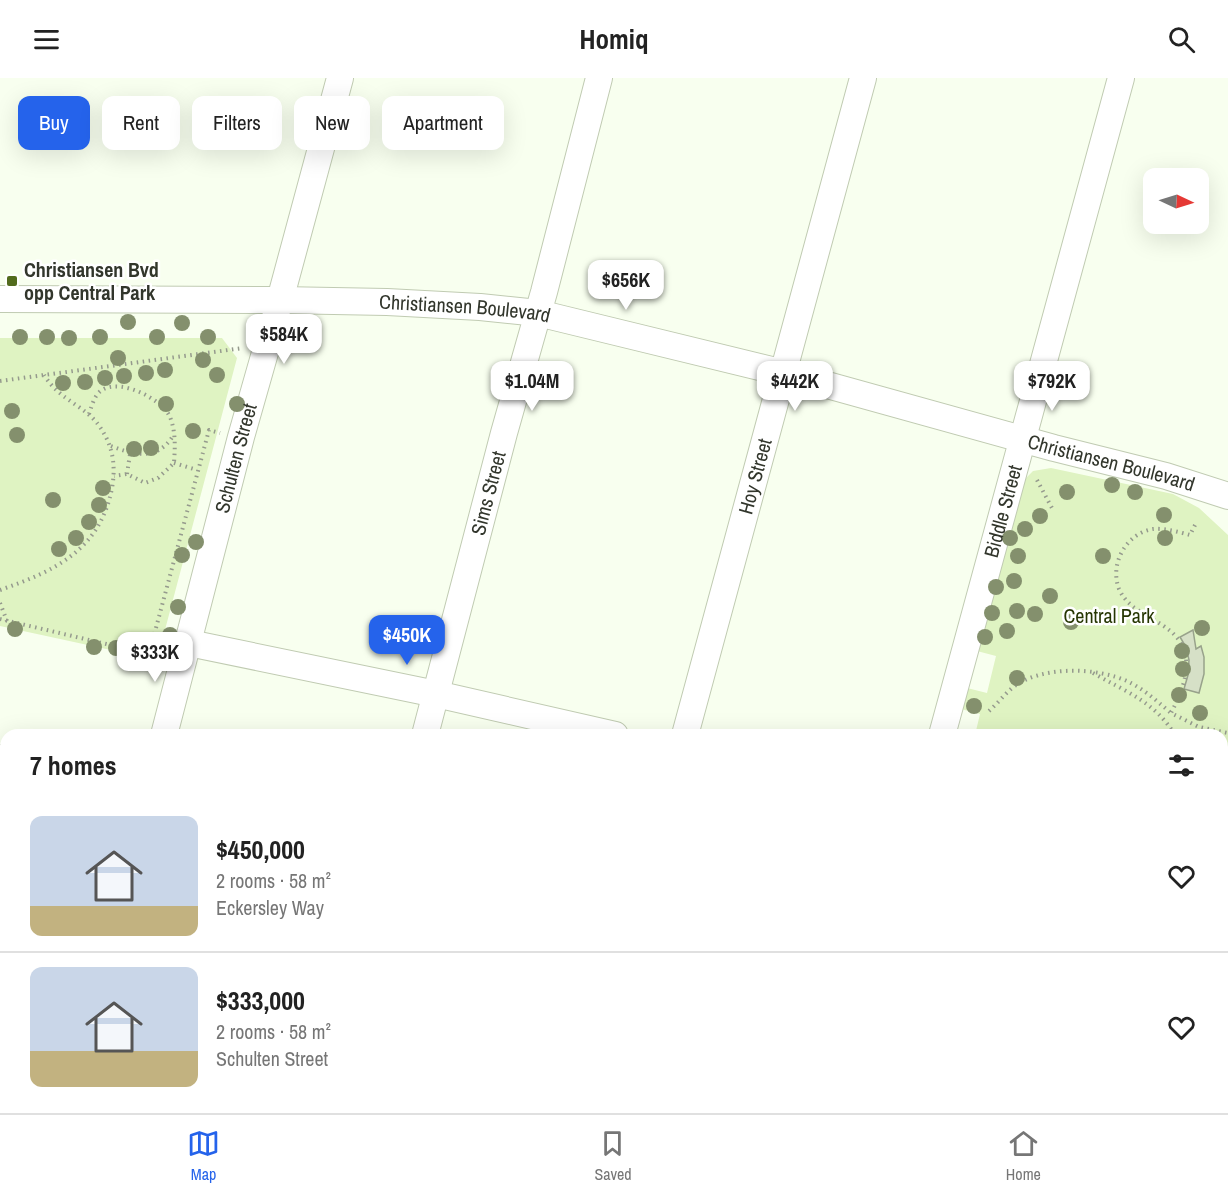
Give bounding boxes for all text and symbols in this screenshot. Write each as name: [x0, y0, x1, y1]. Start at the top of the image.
text: Homiq: [580, 21, 648, 57]
icon: menu: [30, 23, 63, 56]
icon: search: [1165, 23, 1198, 56]
chip: Buy: [18, 96, 90, 150]
chip: Rent: [102, 96, 180, 150]
chip: Filters: [192, 96, 282, 150]
chip: New: [294, 96, 370, 150]
chip: Apartment: [382, 96, 504, 150]
north arrow: [1143, 168, 1209, 234]
map controls: [1143, 168, 1209, 234]
place label: Christiansen Bvd opp Central Park: [24, 256, 159, 306]
pin: $656K: [584, 260, 668, 311]
text: $656K: [602, 266, 650, 293]
marker: Christiansen Bvd opp Central Park: [5, 274, 19, 288]
street label: Christiansen Boulevard: [379, 288, 553, 329]
pin: $584K: [242, 314, 326, 365]
text: $584K: [260, 320, 308, 347]
pin: $1.04M: [483, 361, 581, 412]
pin: $442K: [753, 361, 837, 412]
pin: $792K: [1010, 361, 1094, 412]
text: $1.04M: [505, 367, 559, 394]
text: $442K: [771, 367, 819, 394]
text: $792K: [1028, 367, 1076, 394]
street label: Schulten Street: [208, 400, 263, 516]
street label: Christiansen Boulevard: [1025, 427, 1198, 497]
street label: Hoy Street: [731, 435, 778, 517]
street label: Sims Street: [464, 448, 512, 538]
street label: Biddle Street: [977, 461, 1028, 560]
park label: Central Park: [1063, 602, 1155, 629]
pin: $450K: [365, 615, 449, 666]
text: $450K: [383, 621, 431, 648]
pin: $333K: [113, 632, 197, 683]
text: $333K: [131, 638, 179, 665]
text: 7 homes: [30, 748, 117, 783]
icon: filters: [1165, 749, 1198, 782]
text: $450,000: [216, 832, 305, 867]
icon: home: [78, 840, 150, 912]
icon: heart: [1165, 860, 1198, 893]
text: 2 rooms · 58 m²: [216, 867, 331, 894]
text: Eckersley Way: [216, 894, 324, 921]
text: $333,000: [216, 983, 305, 1018]
icon: home: [78, 991, 150, 1063]
icon: heart: [1165, 1011, 1198, 1044]
text: 2 rooms · 58 m²: [216, 1018, 331, 1045]
text: Schulten Street: [216, 1045, 328, 1072]
tab: Map: [187, 1127, 220, 1185]
tab: Saved: [594, 1127, 632, 1185]
tab: Home: [1006, 1127, 1041, 1185]

